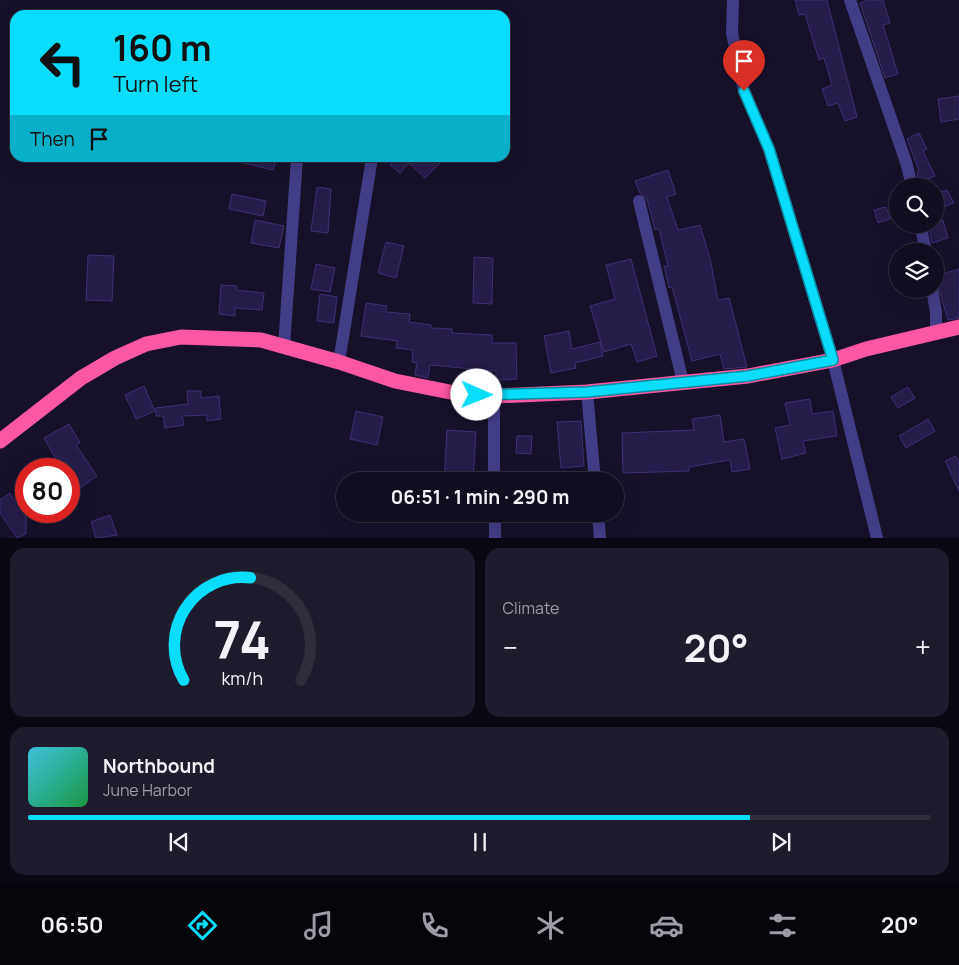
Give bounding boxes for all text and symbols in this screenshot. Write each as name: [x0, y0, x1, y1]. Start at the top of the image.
text: 160 m: [113, 24, 212, 72]
icon: left: [30, 30, 95, 95]
pin: [723, 40, 765, 91]
icon: arrive: [730, 47, 758, 75]
text: Turn left: [113, 69, 198, 99]
icon: arrive: [85, 125, 113, 153]
text: Then: [30, 126, 75, 152]
map controls: [889, 178, 944, 298]
button: search: [889, 178, 944, 233]
button: layers: [889, 243, 944, 298]
position arrow: [450, 368, 502, 420]
speed limit sign: 80: [15, 458, 80, 523]
text: 06:51 · 1 min · 290 m: [391, 484, 569, 510]
text: Climate: [503, 597, 559, 619]
text: 74: [214, 604, 271, 675]
text: 20°: [684, 621, 749, 673]
text: −: [503, 628, 518, 666]
text: +: [915, 628, 931, 666]
text: km/h: [221, 666, 263, 690]
text: Northbound: [103, 753, 215, 779]
text: June Harbor: [103, 779, 192, 801]
icon: previous: [165, 828, 193, 856]
icon: pause: [466, 828, 494, 856]
icon: next: [767, 828, 795, 856]
icon: directions: [185, 908, 220, 943]
icon: music: [301, 908, 336, 943]
icon: phone: [417, 908, 452, 943]
icon: climate: [533, 908, 568, 943]
icon: car: [649, 908, 684, 943]
icon: filters: [765, 908, 800, 943]
text: 06:50: [41, 910, 104, 940]
text: 20°: [881, 910, 918, 940]

